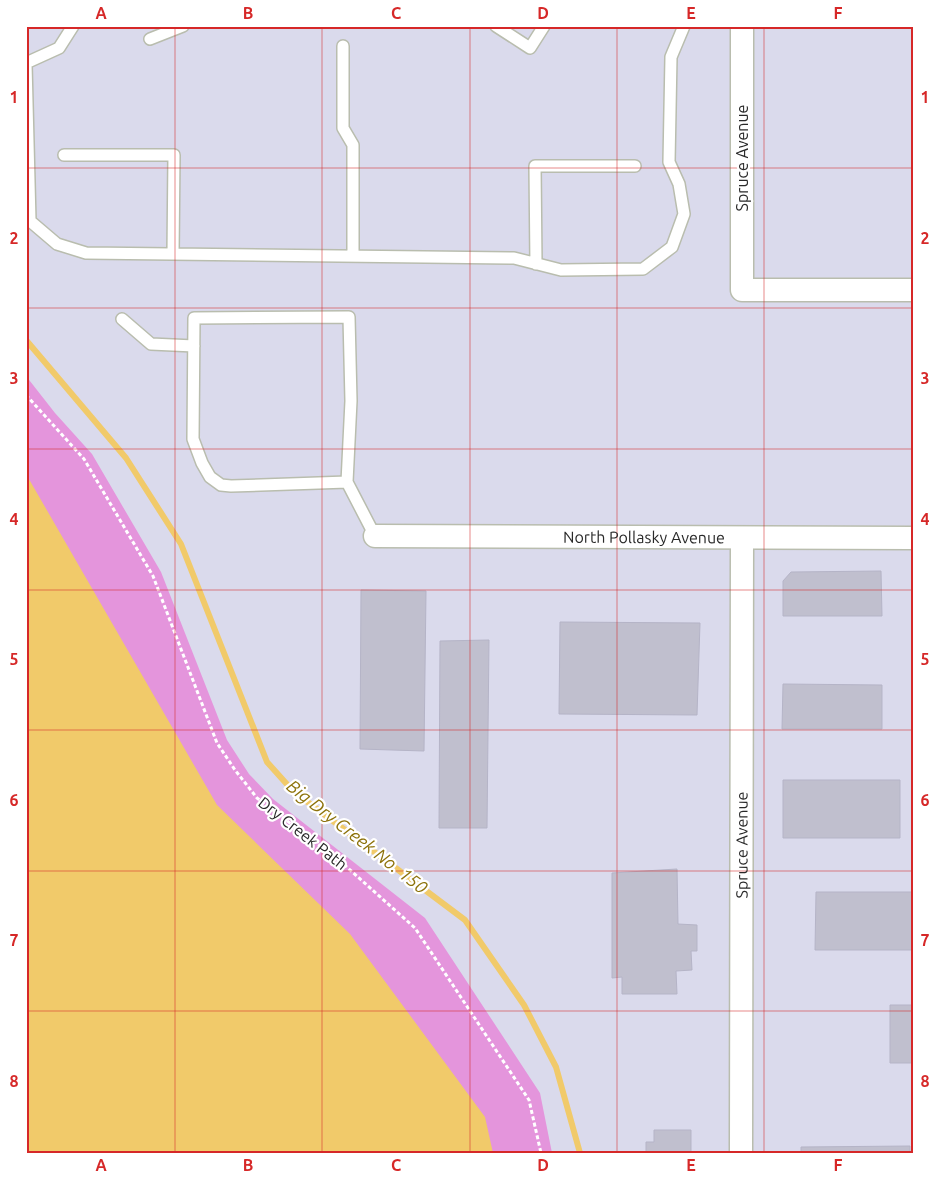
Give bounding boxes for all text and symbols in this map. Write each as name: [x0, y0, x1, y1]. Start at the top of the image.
text: A: [95, 4, 107, 22]
text: B: [243, 4, 253, 22]
text: C: [391, 4, 401, 22]
text: D: [537, 4, 549, 22]
text: E: [686, 4, 696, 22]
text: F: [834, 4, 843, 22]
text: 1: [9, 88, 19, 106]
text: 1: [920, 88, 930, 106]
street label: Spruce Avenue: [733, 105, 751, 211]
text: 2: [9, 229, 19, 247]
text: 2: [920, 229, 930, 247]
text: 3: [9, 369, 19, 387]
text: 3: [920, 369, 930, 387]
text: 4: [9, 510, 19, 528]
text: 4: [920, 510, 930, 528]
street label: North Pollasky Avenue: [563, 528, 725, 546]
text: 5: [9, 650, 19, 668]
text: 5: [920, 650, 930, 668]
water label: Big Dry Creek No. 150: [283, 775, 432, 897]
text: 6: [9, 791, 19, 809]
text: 6: [920, 791, 930, 809]
street label: Spruce Avenue: [732, 792, 751, 898]
street label: Dry Creek Path: [255, 793, 351, 873]
text: 7: [9, 931, 19, 949]
text: 7: [920, 931, 930, 949]
text: 8: [9, 1072, 19, 1090]
text: 8: [920, 1072, 930, 1090]
text: A: [95, 1156, 107, 1174]
text: B: [243, 1156, 253, 1174]
text: C: [391, 1156, 401, 1174]
text: D: [537, 1156, 549, 1174]
text: E: [686, 1156, 696, 1174]
text: F: [834, 1156, 843, 1174]

